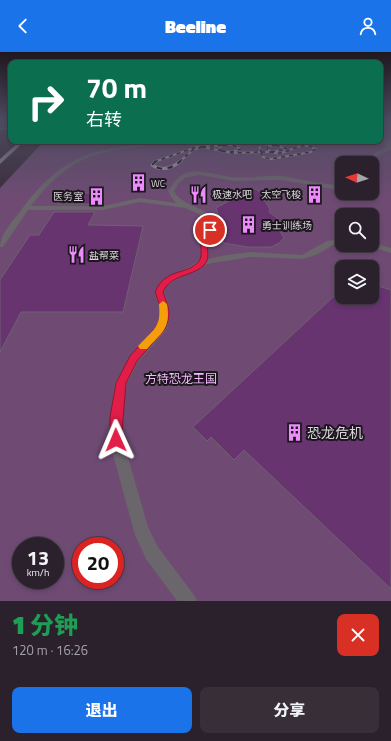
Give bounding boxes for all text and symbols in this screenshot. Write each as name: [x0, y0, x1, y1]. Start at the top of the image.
text: Beeline: [165, 13, 226, 40]
icon: back: [12, 15, 34, 37]
icon: person: [357, 15, 379, 37]
text: 70 m: [86, 66, 147, 109]
icon: right: [20, 76, 72, 128]
text: 右转: [86, 106, 122, 133]
north arrow: [335, 156, 379, 200]
map controls: [335, 156, 379, 304]
building icon: WC: [128, 173, 148, 193]
place label: WC: [151, 176, 166, 191]
restaurant icon: 极速水吧: [189, 184, 209, 204]
building icon: 太空飞梭: [304, 184, 324, 204]
building icon: 医务室: [86, 186, 106, 206]
place label: 极速水吧: [212, 187, 252, 202]
place label: 太空飞梭: [261, 187, 301, 202]
place label: 医务室: [53, 189, 83, 204]
button: search: [335, 208, 379, 252]
pin: [193, 213, 227, 247]
building icon: 勇士训练场: [239, 215, 259, 235]
place label: 勇士训练场: [262, 218, 312, 233]
icon: arrive: [199, 219, 221, 241]
restaurant icon: 盐帮菜: [66, 245, 86, 265]
place label: 盐帮菜: [89, 248, 119, 263]
button: layers: [335, 260, 379, 304]
park label: 方特恐龙王国: [145, 369, 217, 388]
position arrow: [95, 419, 137, 461]
building icon: 恐龙危机: [284, 422, 304, 442]
place label: 恐龙危机: [307, 422, 363, 443]
speed limit sign: 20: [72, 537, 124, 589]
text: 13: [27, 542, 49, 573]
text: km/h: [27, 565, 49, 580]
text: 1 分钟: [12, 607, 78, 643]
button: close: [337, 614, 379, 656]
text: 120 m · 16:26: [12, 640, 88, 660]
button: 退出: [12, 687, 192, 733]
button: 分享: [200, 687, 379, 733]

